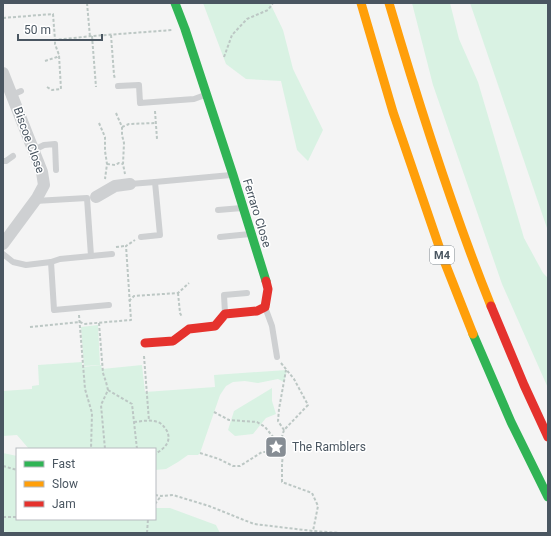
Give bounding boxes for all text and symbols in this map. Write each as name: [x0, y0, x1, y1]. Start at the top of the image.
scale bar: [18, 16, 102, 42]
text: 50 m: [24, 23, 51, 37]
street label: Biscoe Close: [11, 105, 47, 175]
street label: Ferraro Close: [240, 177, 274, 249]
road number: M4: [430, 246, 454, 264]
place icon: The Ramblers: [263, 434, 289, 460]
place label: The Ramblers: [292, 440, 366, 454]
legend: [16, 448, 156, 520]
text: Fast: [52, 457, 75, 471]
text: Slow: [52, 477, 78, 491]
text: Jam: [52, 497, 76, 511]

